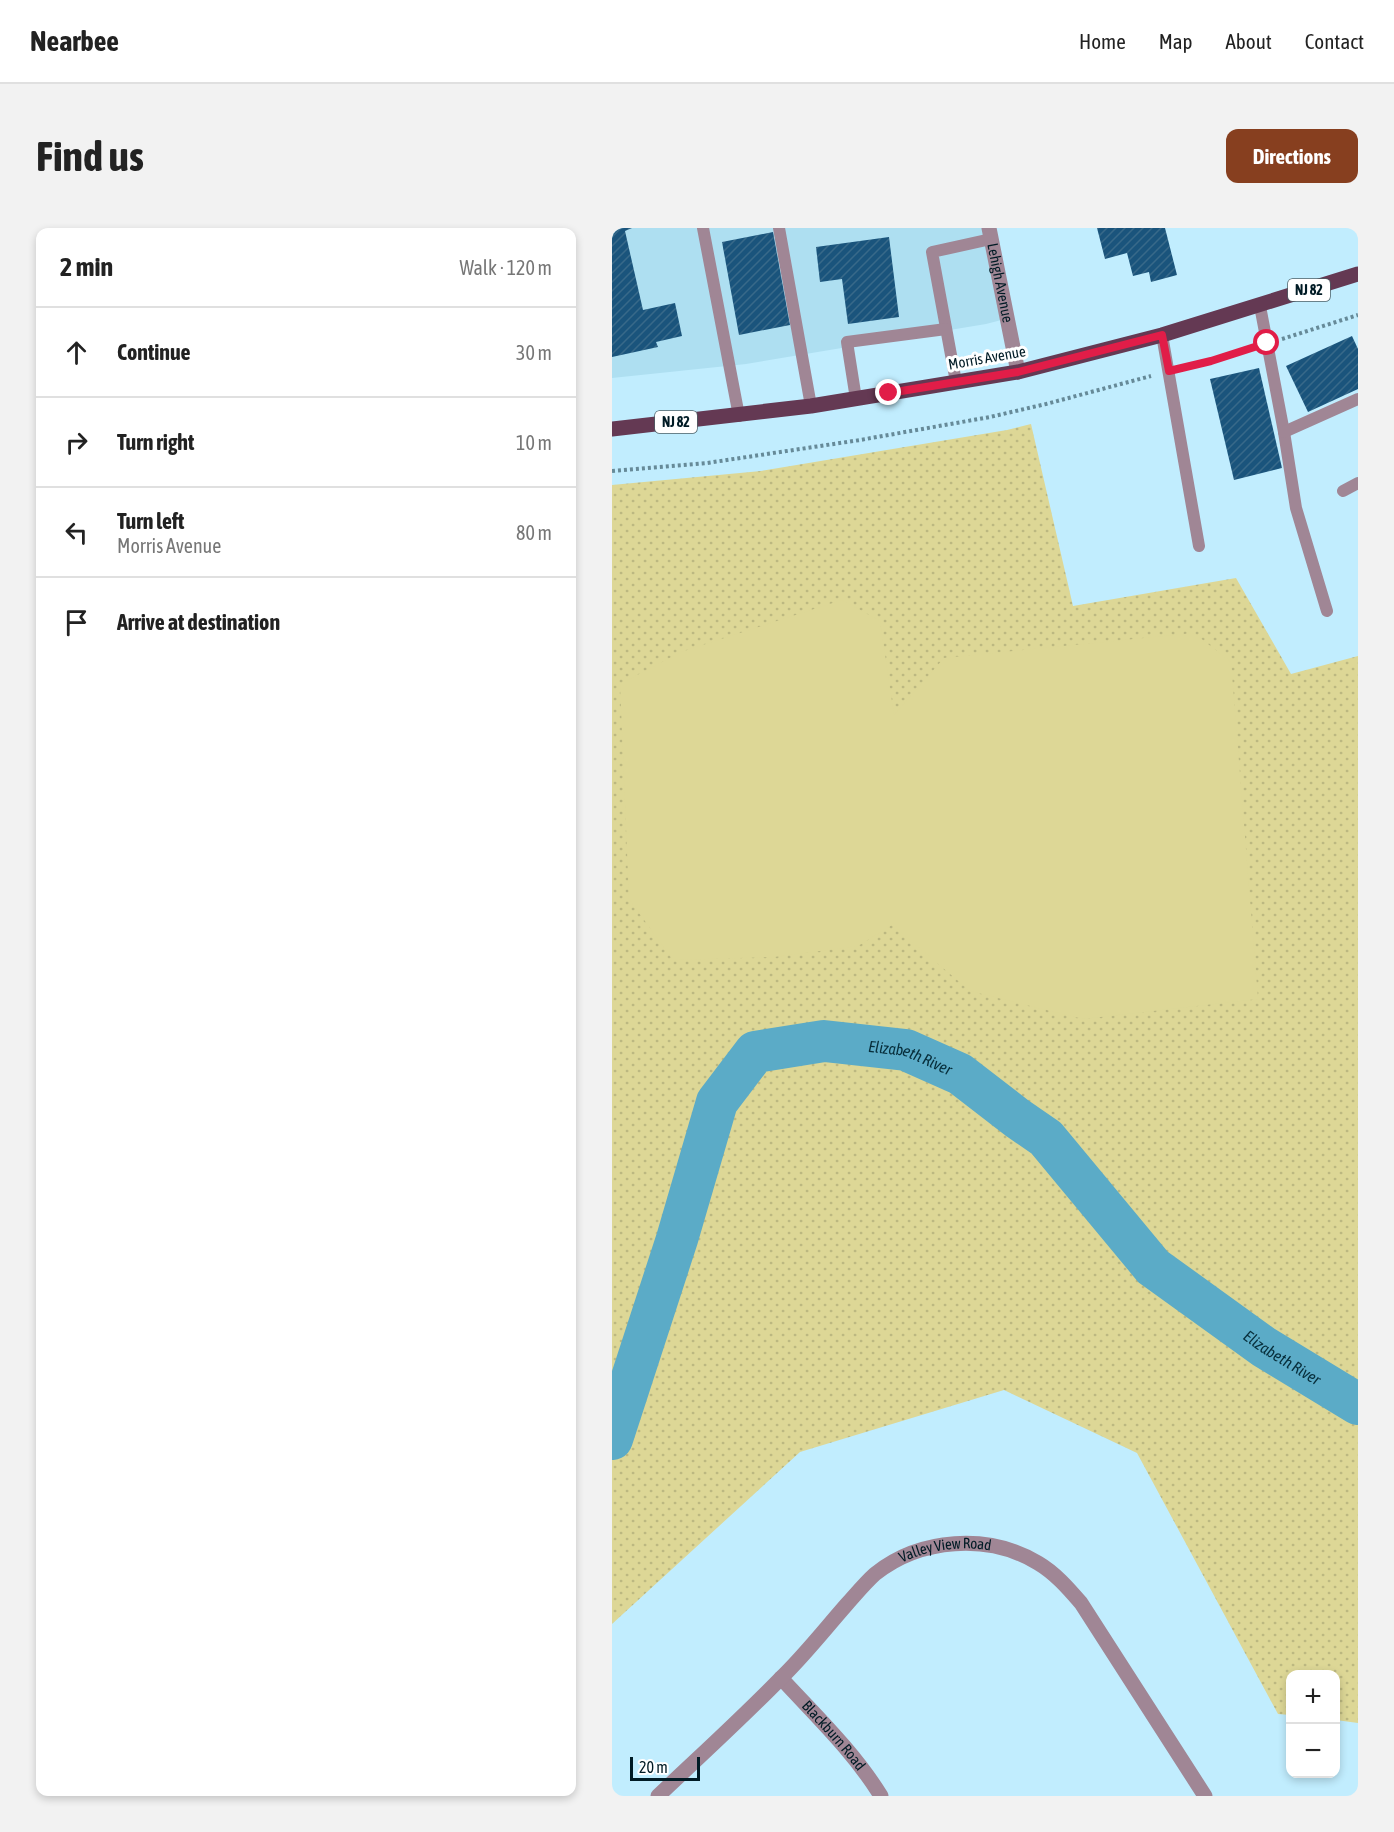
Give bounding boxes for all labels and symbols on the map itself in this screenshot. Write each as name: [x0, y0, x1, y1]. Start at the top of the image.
street label: Lehigh Avenue: [984, 242, 1017, 324]
road number: NJ 82: [1288, 279, 1330, 301]
route start: [1253, 329, 1279, 355]
street label: Morris Avenue: [947, 342, 1027, 373]
route end: [875, 379, 901, 405]
road number: NJ 82: [655, 411, 697, 433]
water label: Elizabeth River: [867, 1037, 956, 1079]
water label: Elizabeth River: [1240, 1326, 1325, 1389]
street label: Valley View Road: [896, 1534, 993, 1566]
street label: Blackburn Road: [799, 1697, 869, 1773]
scale bar: [630, 1754, 700, 1782]

